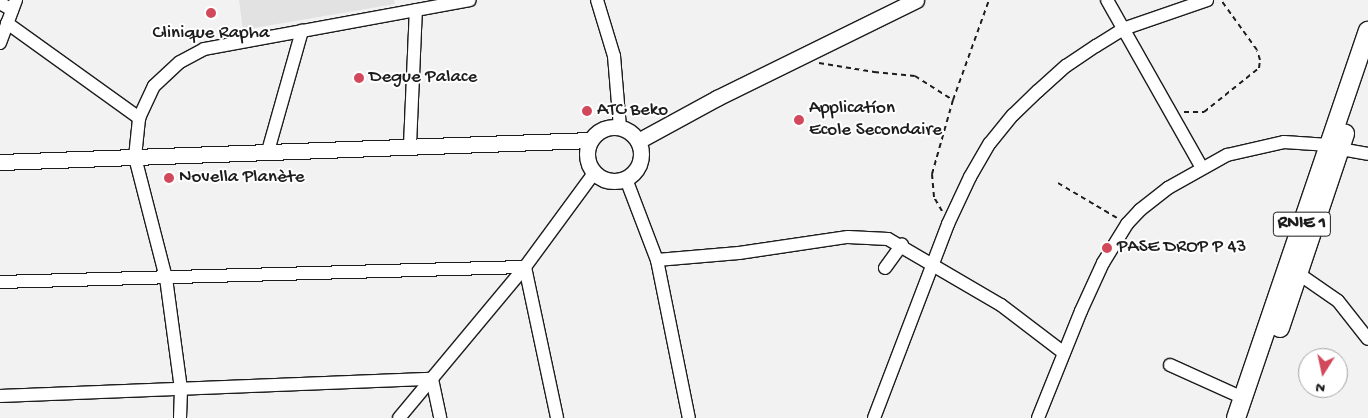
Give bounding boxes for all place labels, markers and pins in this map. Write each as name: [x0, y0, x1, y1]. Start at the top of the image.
marker: Clinique Rapha: [204, 6, 218, 20]
place label: Clinique Rapha: [153, 23, 269, 45]
place label: Degue Palace: [369, 67, 477, 89]
marker: Degue Palace: [353, 72, 365, 84]
place label: Applicatíon Ecole Secondaire: [809, 98, 942, 142]
place label: ATC Beko: [597, 100, 668, 122]
marker: ATC Beko: [581, 105, 593, 117]
marker: Applicatíon Ecole Secondaire: [793, 114, 805, 126]
place label: Novella Planète: [179, 167, 304, 189]
marker: Novella Planète: [163, 172, 175, 184]
place label: PASE DROP P 43: [1117, 237, 1246, 259]
marker: PASE DROP P 43: [1101, 242, 1113, 254]

